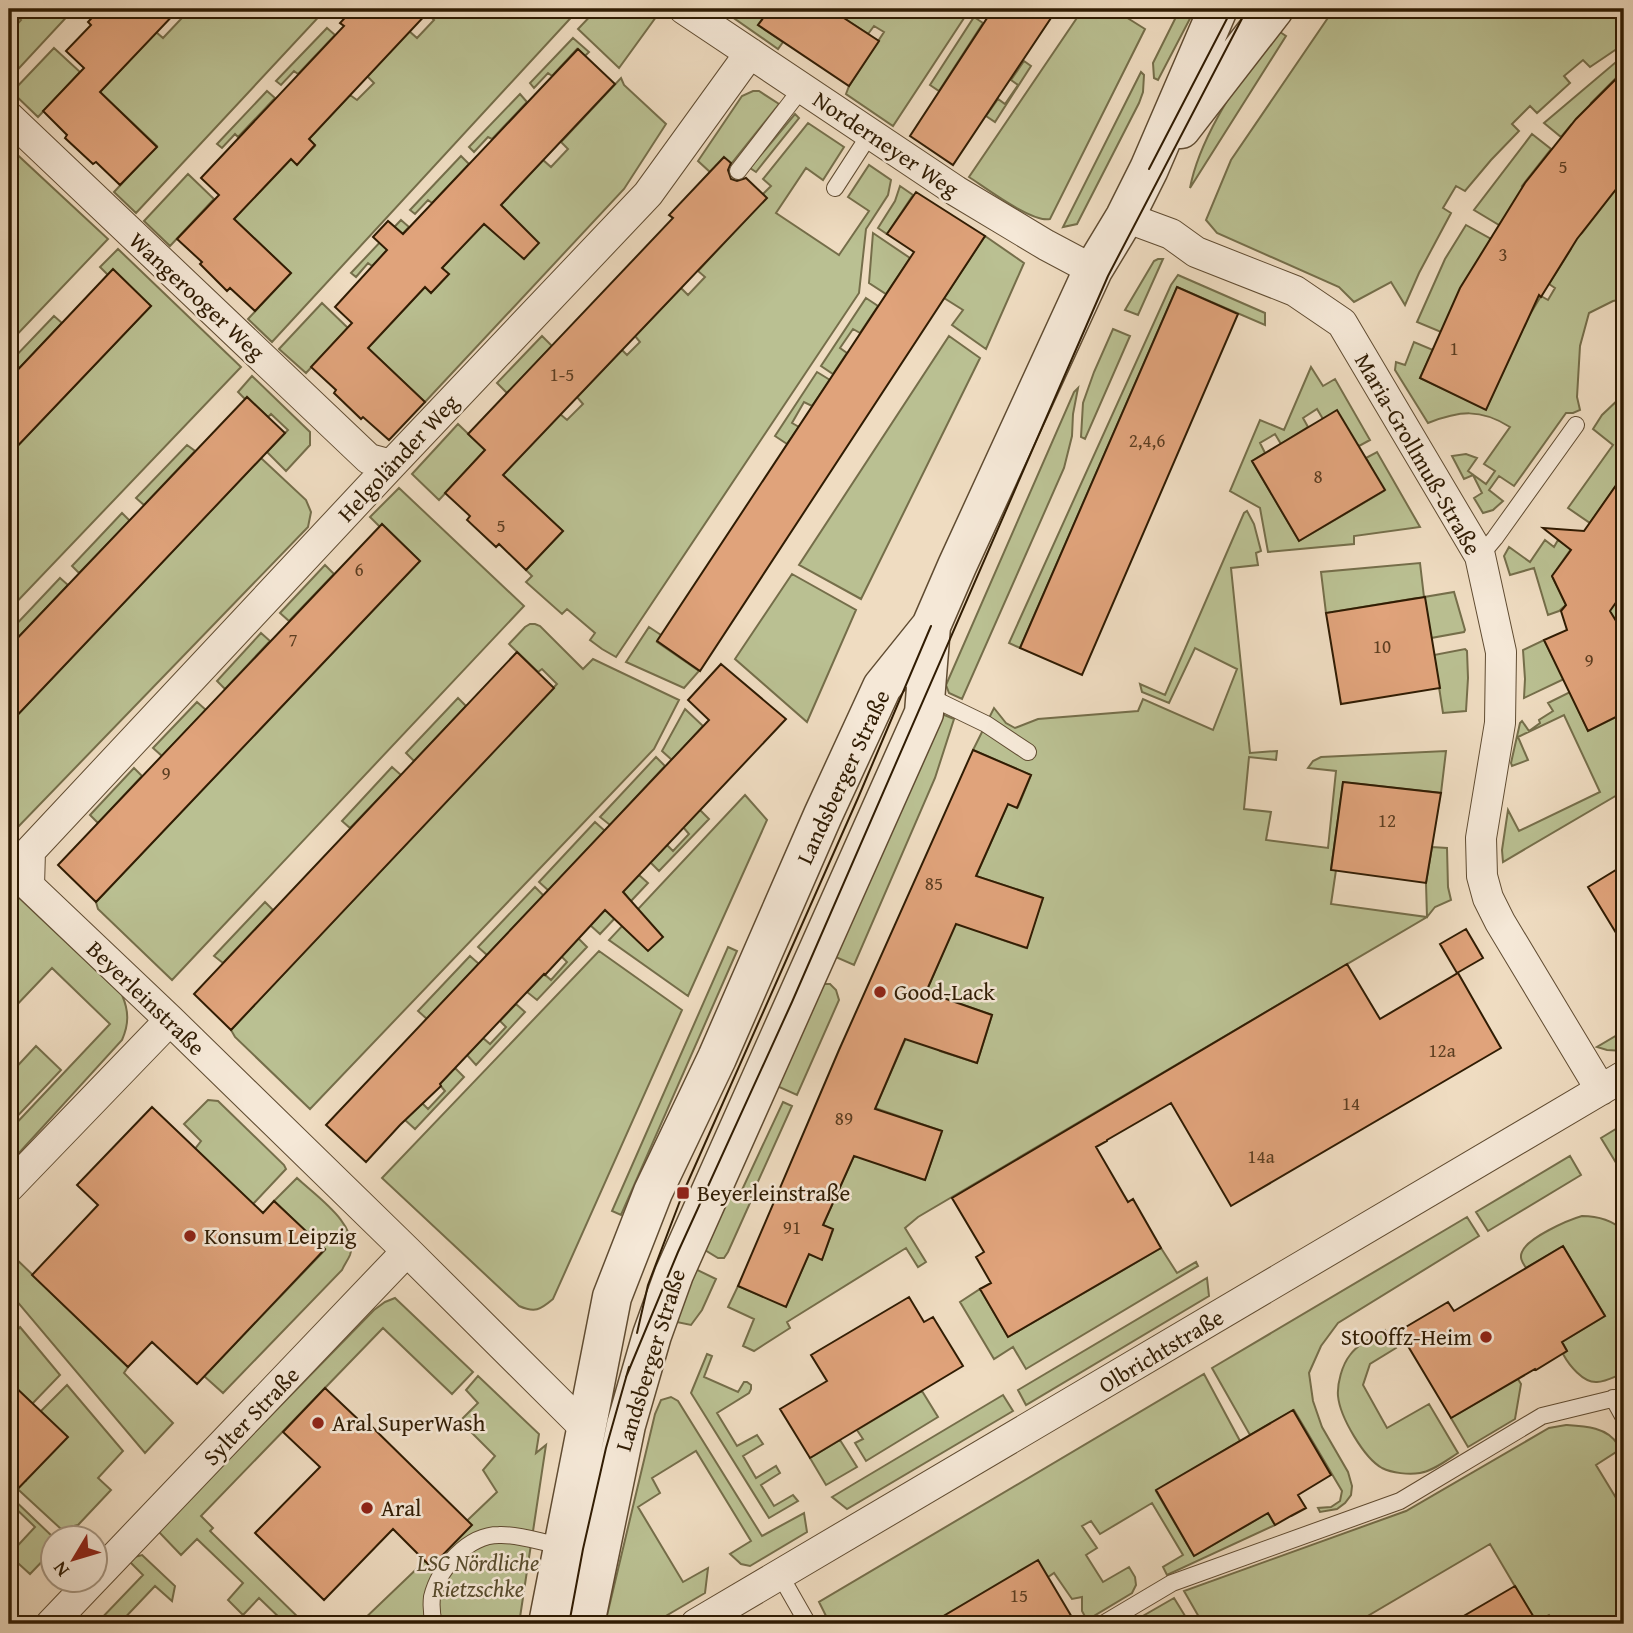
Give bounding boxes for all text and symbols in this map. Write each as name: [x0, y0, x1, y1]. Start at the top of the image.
street label: Norderneyer Weg: [807, 83, 966, 205]
house number: 5: [1558, 152, 1568, 180]
street label: Wangerooger Weg: [122, 224, 273, 368]
house number: 3: [1498, 240, 1508, 268]
house number: 1: [1449, 334, 1459, 362]
street label: Maria-Grollmuß-Straße: [1347, 347, 1490, 561]
house number: 1-5: [550, 360, 574, 388]
street label: Helgoländer Weg: [329, 386, 466, 529]
house number: 2,4,6: [1129, 426, 1165, 454]
house number: 8: [1313, 462, 1323, 490]
house number: 5: [496, 511, 506, 539]
house number: 6: [354, 555, 364, 583]
house number: 7: [288, 625, 298, 653]
house number: 10: [1373, 632, 1391, 660]
house number: 9: [1584, 646, 1594, 674]
street label: Landsberger Straße: [788, 684, 897, 869]
house number: 9: [161, 759, 171, 787]
house number: 12: [1378, 806, 1396, 834]
house number: 85: [925, 869, 943, 897]
street label: Beyerleinstraße: [80, 932, 213, 1063]
place label: Good-Lack: [894, 975, 995, 1008]
marker: Good-Lack: [872, 984, 888, 1000]
house number: 12a: [1428, 1036, 1456, 1064]
house number: 14: [1342, 1089, 1360, 1117]
house number: 89: [835, 1104, 853, 1132]
house number: 14a: [1247, 1142, 1275, 1170]
place label: Beyerleinstraße: [697, 1176, 850, 1209]
marker: Beyerleinstraße: [675, 1185, 691, 1201]
house number: 91: [783, 1213, 801, 1241]
place label: Konsum Leipzig: [204, 1219, 357, 1252]
marker: Konsum Leipzig: [182, 1228, 198, 1244]
street label: Landsberger Straße: [606, 1265, 693, 1455]
street label: Olbrichtstraße: [1092, 1300, 1230, 1401]
place label: StOOffz-Heim: [1341, 1320, 1472, 1353]
marker: StOOffz-Heim: [1478, 1329, 1494, 1345]
street label: Sylter Straße: [195, 1359, 306, 1473]
place label: Aral SuperWash: [332, 1406, 486, 1439]
marker: Aral SuperWash: [310, 1415, 326, 1431]
place label: Aral: [381, 1491, 422, 1524]
marker: Aral: [359, 1500, 375, 1516]
north arrow: [38, 1524, 108, 1594]
park label: LSG Nördliche Rietzschke: [416, 1546, 539, 1605]
text: N: [45, 1556, 76, 1583]
house number: 15: [1010, 1581, 1028, 1609]

